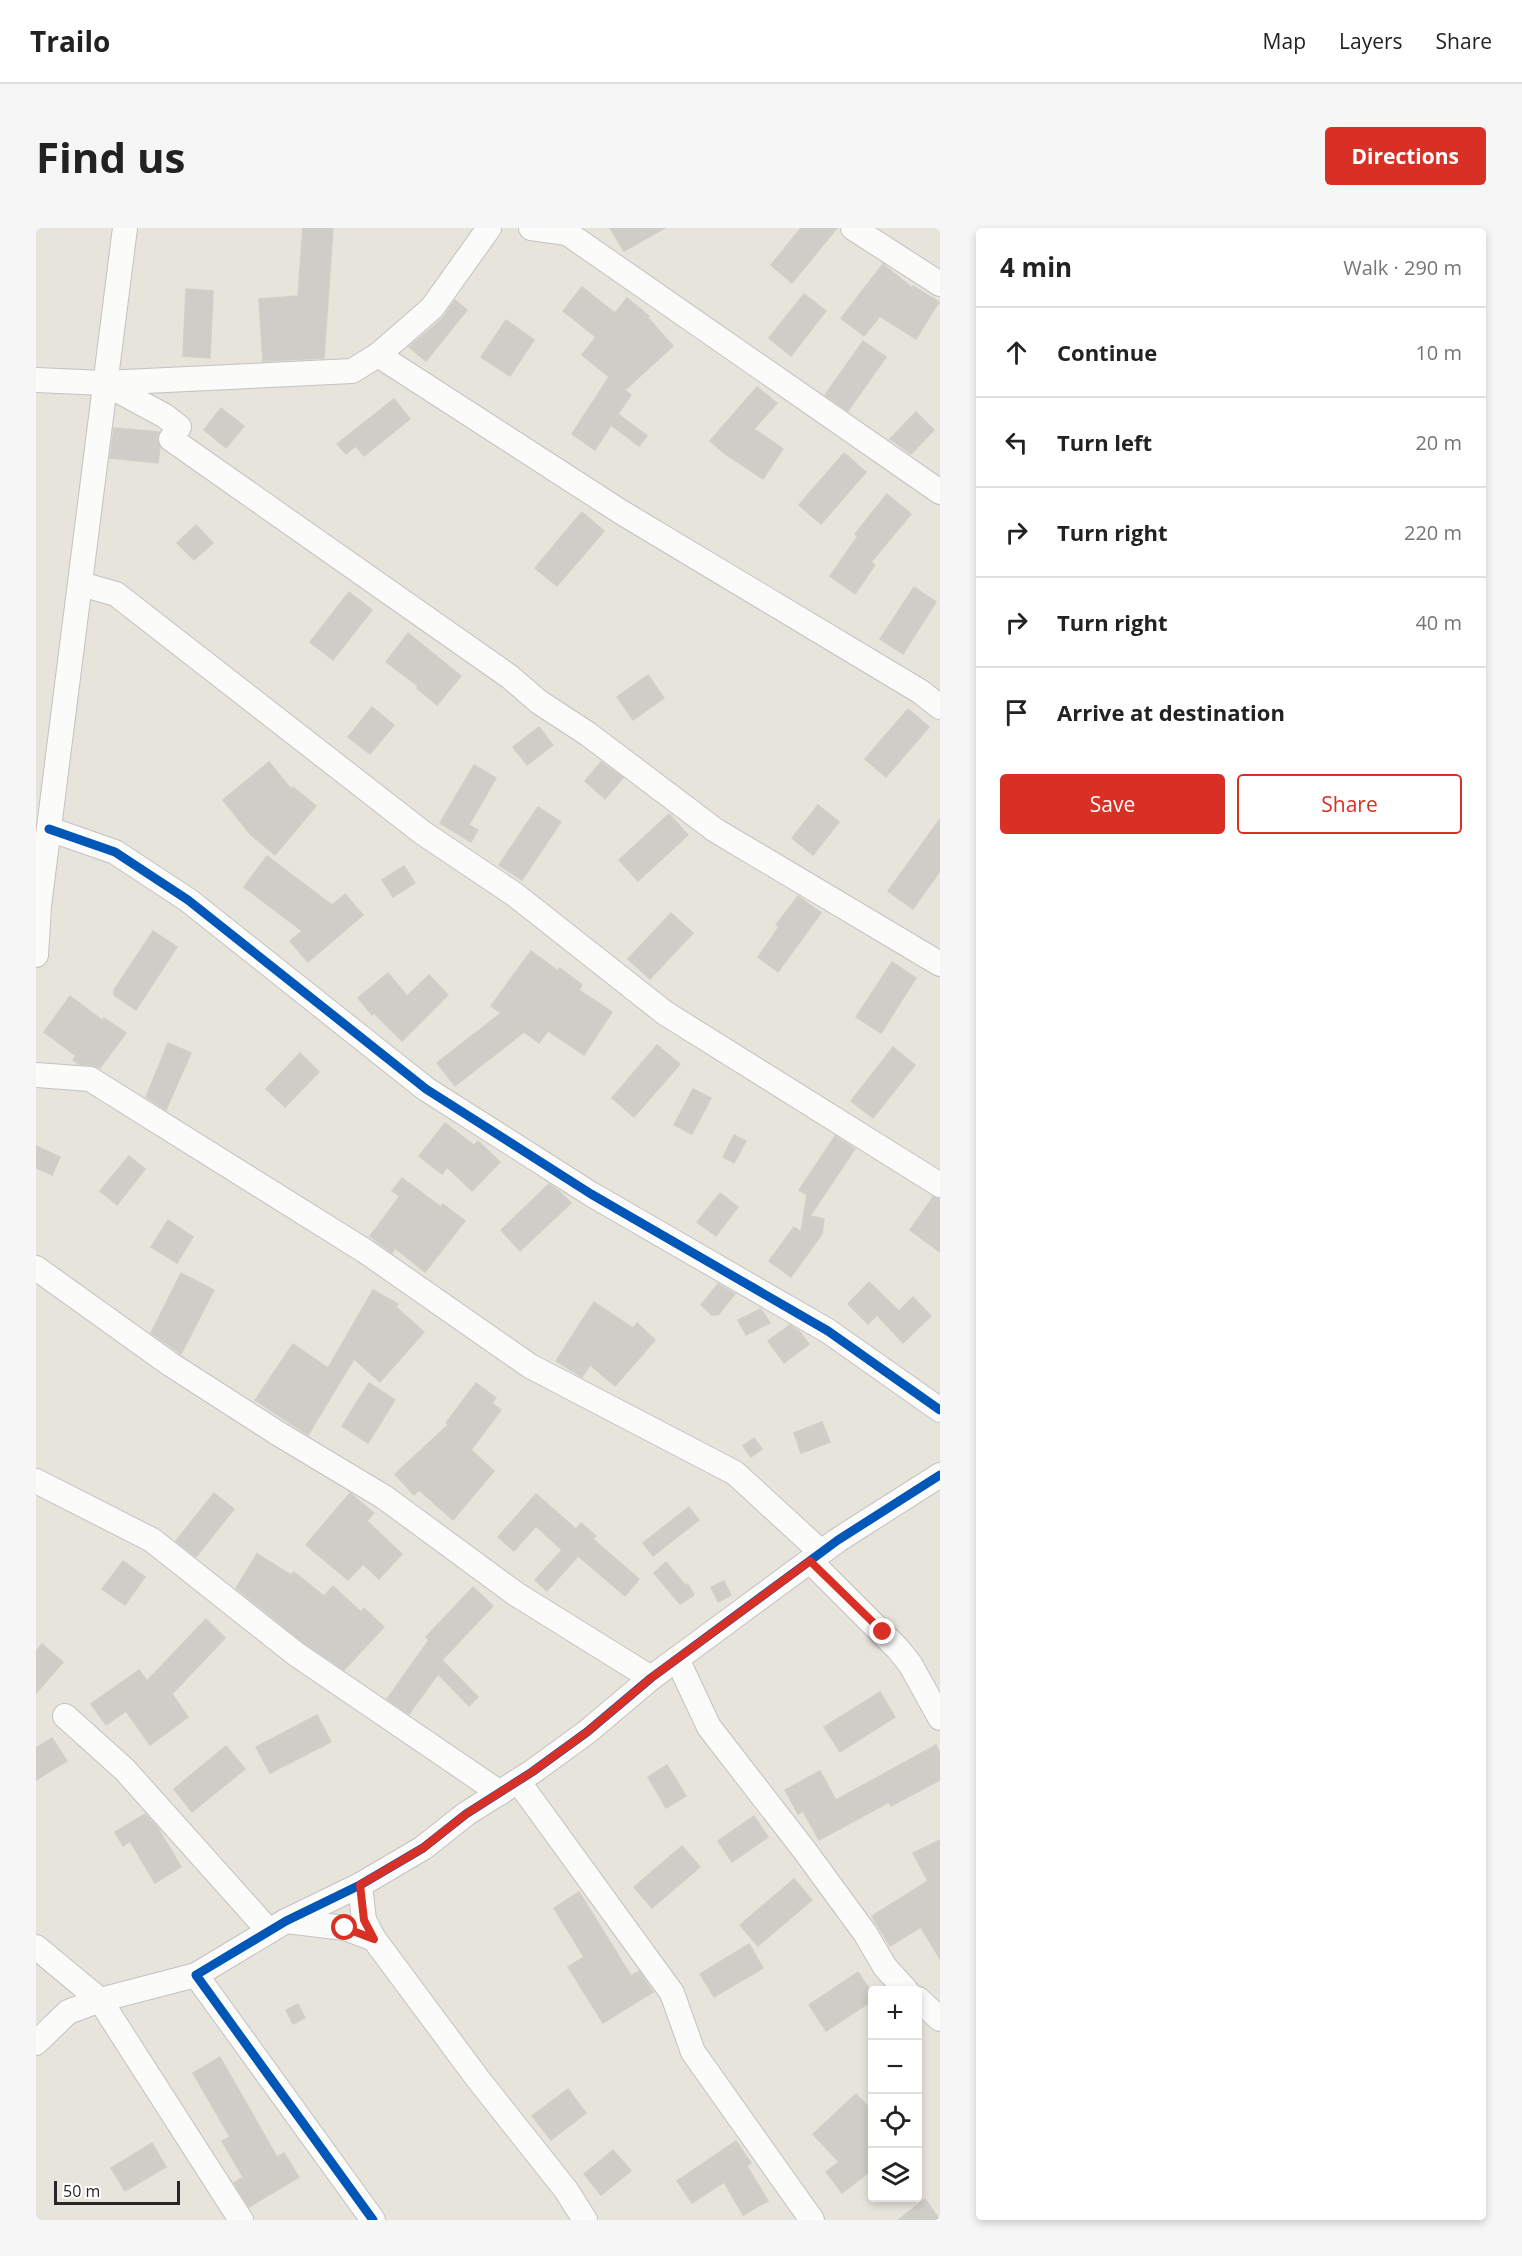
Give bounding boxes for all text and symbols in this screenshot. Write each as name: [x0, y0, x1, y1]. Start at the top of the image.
text: Trailo: [30, 22, 110, 60]
text: Map: [1263, 27, 1306, 55]
text: Layers: [1339, 27, 1403, 55]
text: Share: [1436, 27, 1492, 55]
button: Directions: [1325, 127, 1486, 185]
text: Find us: [36, 128, 185, 185]
text: 4 min: [1000, 249, 1072, 285]
text: Walk · 290 m: [1343, 254, 1462, 281]
icon: ahead: [1000, 336, 1033, 369]
text: Continue: [1057, 337, 1157, 367]
text: 10 m: [1415, 339, 1462, 366]
icon: left: [1000, 426, 1033, 459]
text: Turn left: [1057, 427, 1152, 457]
text: 20 m: [1415, 429, 1462, 456]
icon: right: [1000, 516, 1033, 549]
text: Turn right: [1057, 517, 1168, 547]
text: 220 m: [1404, 519, 1462, 546]
icon: right: [1000, 606, 1033, 639]
text: Turn right: [1057, 607, 1168, 637]
text: 40 m: [1415, 609, 1462, 636]
icon: arrive: [1000, 696, 1033, 729]
text: Arrive at destination: [1057, 697, 1285, 727]
button: Save: [1000, 774, 1225, 834]
button: Share: [1237, 774, 1462, 834]
route end: [869, 1618, 895, 1644]
route start: [331, 1914, 357, 1940]
map controls: [868, 1986, 922, 2202]
button: +: [868, 1986, 922, 2040]
button: −: [868, 2040, 922, 2094]
button: locate: [868, 2094, 922, 2148]
button: layers: [868, 2148, 922, 2202]
scale bar: [54, 2178, 180, 2206]
text: 50 m: [63, 2180, 100, 2202]

